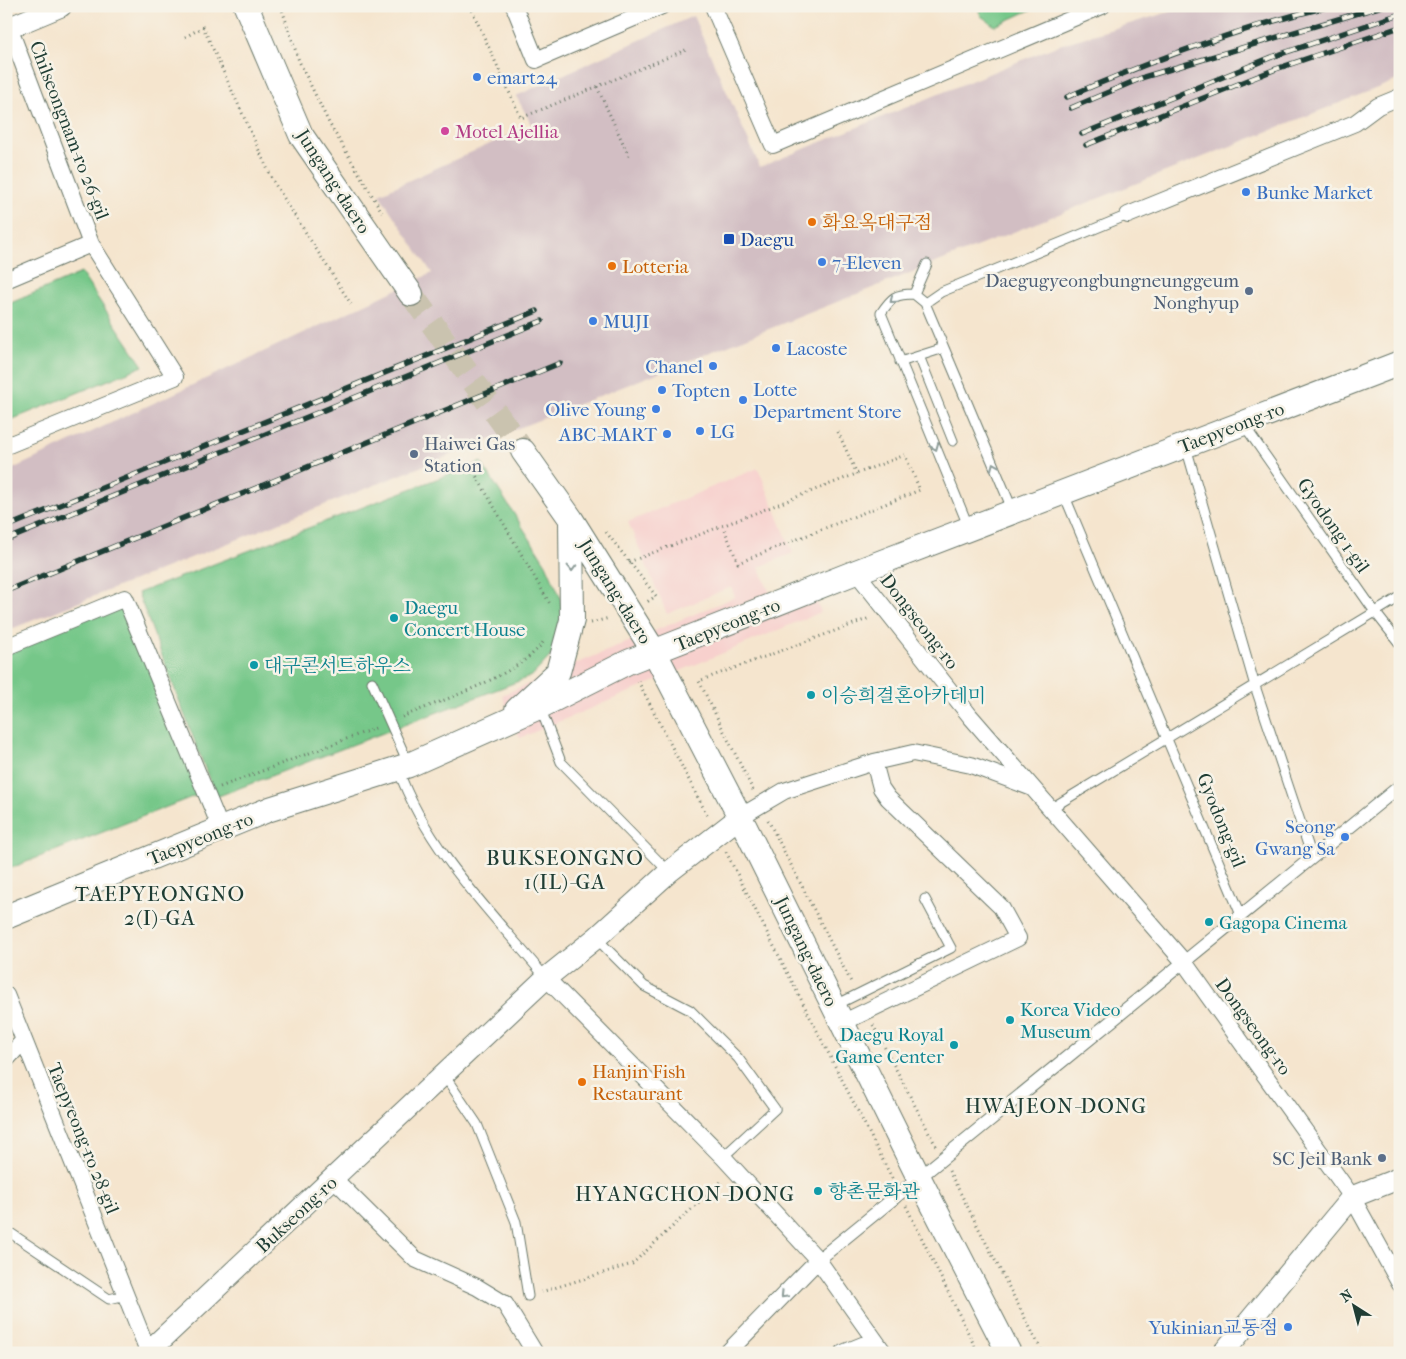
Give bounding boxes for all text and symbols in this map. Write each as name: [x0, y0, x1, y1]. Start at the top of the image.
street label: Chilseongnam-ro 26-gil: [25, 38, 113, 223]
place label: emart24: [487, 67, 558, 89]
marker: emart24: [471, 71, 483, 83]
place label: Motel Ajellia: [455, 121, 559, 143]
street label: Jungang-daero: [290, 124, 375, 238]
marker: Motel Ajellia: [439, 125, 451, 137]
place label: Bunke Market: [1256, 182, 1373, 204]
marker: Bunke Market: [1240, 186, 1252, 198]
place label: 화요옥대구점: [822, 212, 932, 234]
marker: 화요옥대구점: [806, 216, 818, 228]
place label: Daegu: [740, 229, 794, 251]
marker: Daegu: [722, 232, 736, 246]
place label: 7-Eleven: [832, 252, 902, 274]
place label: Lotteria: [622, 256, 689, 278]
marker: 7-Eleven: [816, 256, 828, 268]
marker: Lotteria: [606, 260, 618, 272]
place label: Daegugyeongbungneunggeum Nonghyup: [985, 270, 1239, 314]
marker: Daegugyeongbungneunggeum Nonghyup: [1243, 285, 1255, 297]
one-way arrow: [890, 294, 899, 303]
place label: MUJI: [603, 311, 650, 333]
marker: MUJI: [587, 315, 599, 327]
place label: Lacoste: [786, 338, 848, 360]
marker: Lacoste: [770, 342, 782, 354]
place label: Chanel: [645, 356, 703, 378]
marker: Chanel: [707, 360, 719, 372]
place label: Lotte Department Store: [753, 379, 901, 423]
place label: Topten: [672, 380, 730, 402]
marker: Topten: [656, 384, 668, 396]
marker: Lotte Department Store: [737, 394, 749, 406]
street label: Taepyeong-ro: [1175, 398, 1288, 458]
place label: Olive Young: [545, 399, 647, 421]
marker: Olive Young: [650, 403, 662, 415]
place label: LG: [710, 421, 735, 443]
place label: ABC-MART: [558, 424, 657, 446]
marker: LG: [694, 425, 706, 437]
marker: ABC-MART: [661, 428, 673, 440]
place label: Haiwei Gas Station: [424, 433, 515, 477]
one-way arrow: [929, 442, 939, 451]
marker: Haiwei Gas Station: [408, 448, 420, 460]
one-way arrow: [990, 463, 1000, 471]
street label: Gyodong 1-gil: [1292, 474, 1374, 577]
street label: Jungang-daero: [573, 533, 656, 648]
one-way arrow: [566, 564, 577, 572]
street label: Dongseong-ro: [875, 570, 963, 674]
street label: Taepyeong-ro: [672, 594, 784, 656]
place label: Daegu Concert House: [404, 597, 525, 641]
marker: Daegu Concert House: [388, 612, 400, 624]
place label: 대구콘서트하우스: [264, 655, 411, 677]
marker: 대구콘서트하우스: [248, 659, 260, 671]
place label: 이승희결혼아카데미: [821, 685, 986, 707]
marker: 이승희결혼아카데미: [805, 689, 817, 701]
street label: Gyodong-gil: [1192, 770, 1250, 871]
street label: Taepyeong-ro: [145, 808, 257, 870]
place label: Seong Gwang Sa: [1255, 816, 1336, 860]
marker: Seong Gwang Sa: [1339, 831, 1351, 843]
district label: BUKSEONGNO 1(IL)-GA: [486, 846, 644, 894]
district label: TAEPYEONGNO 2(I)-GA: [75, 882, 245, 930]
street label: Jungang-daero: [769, 891, 842, 1010]
place label: Gagopa Cinema: [1219, 912, 1348, 934]
marker: Gagopa Cinema: [1203, 916, 1215, 928]
street label: Dongseong-ro: [1211, 974, 1296, 1080]
place label: Korea Video Museum: [1020, 999, 1121, 1043]
marker: Korea Video Museum: [1004, 1014, 1016, 1026]
place label: Daegu Royal Game Center: [835, 1024, 945, 1068]
marker: Daegu Royal Game Center: [948, 1039, 960, 1051]
street label: Taepyeong-ro 28-gil: [43, 1060, 123, 1217]
place label: Hanjin Fish Restaurant: [592, 1061, 686, 1105]
marker: Hanjin Fish Restaurant: [576, 1076, 588, 1088]
district label: HWAJEON-DONG: [965, 1094, 1147, 1118]
place label: SC Jeil Bank: [1272, 1148, 1372, 1170]
marker: SC Jeil Bank: [1376, 1152, 1388, 1164]
street label: Bukseong-ro: [252, 1172, 342, 1258]
place label: 향촌문화관: [828, 1181, 920, 1203]
district label: HYANGCHON-DONG: [575, 1182, 795, 1206]
marker: 향촌문화관: [812, 1185, 824, 1197]
north arrow: [1328, 1282, 1378, 1332]
text: N: [1337, 1286, 1356, 1306]
one-way arrow: [781, 1289, 790, 1298]
place label: Yukinian교동점: [1148, 1317, 1278, 1339]
marker: Yukinian교동점: [1282, 1321, 1294, 1333]

